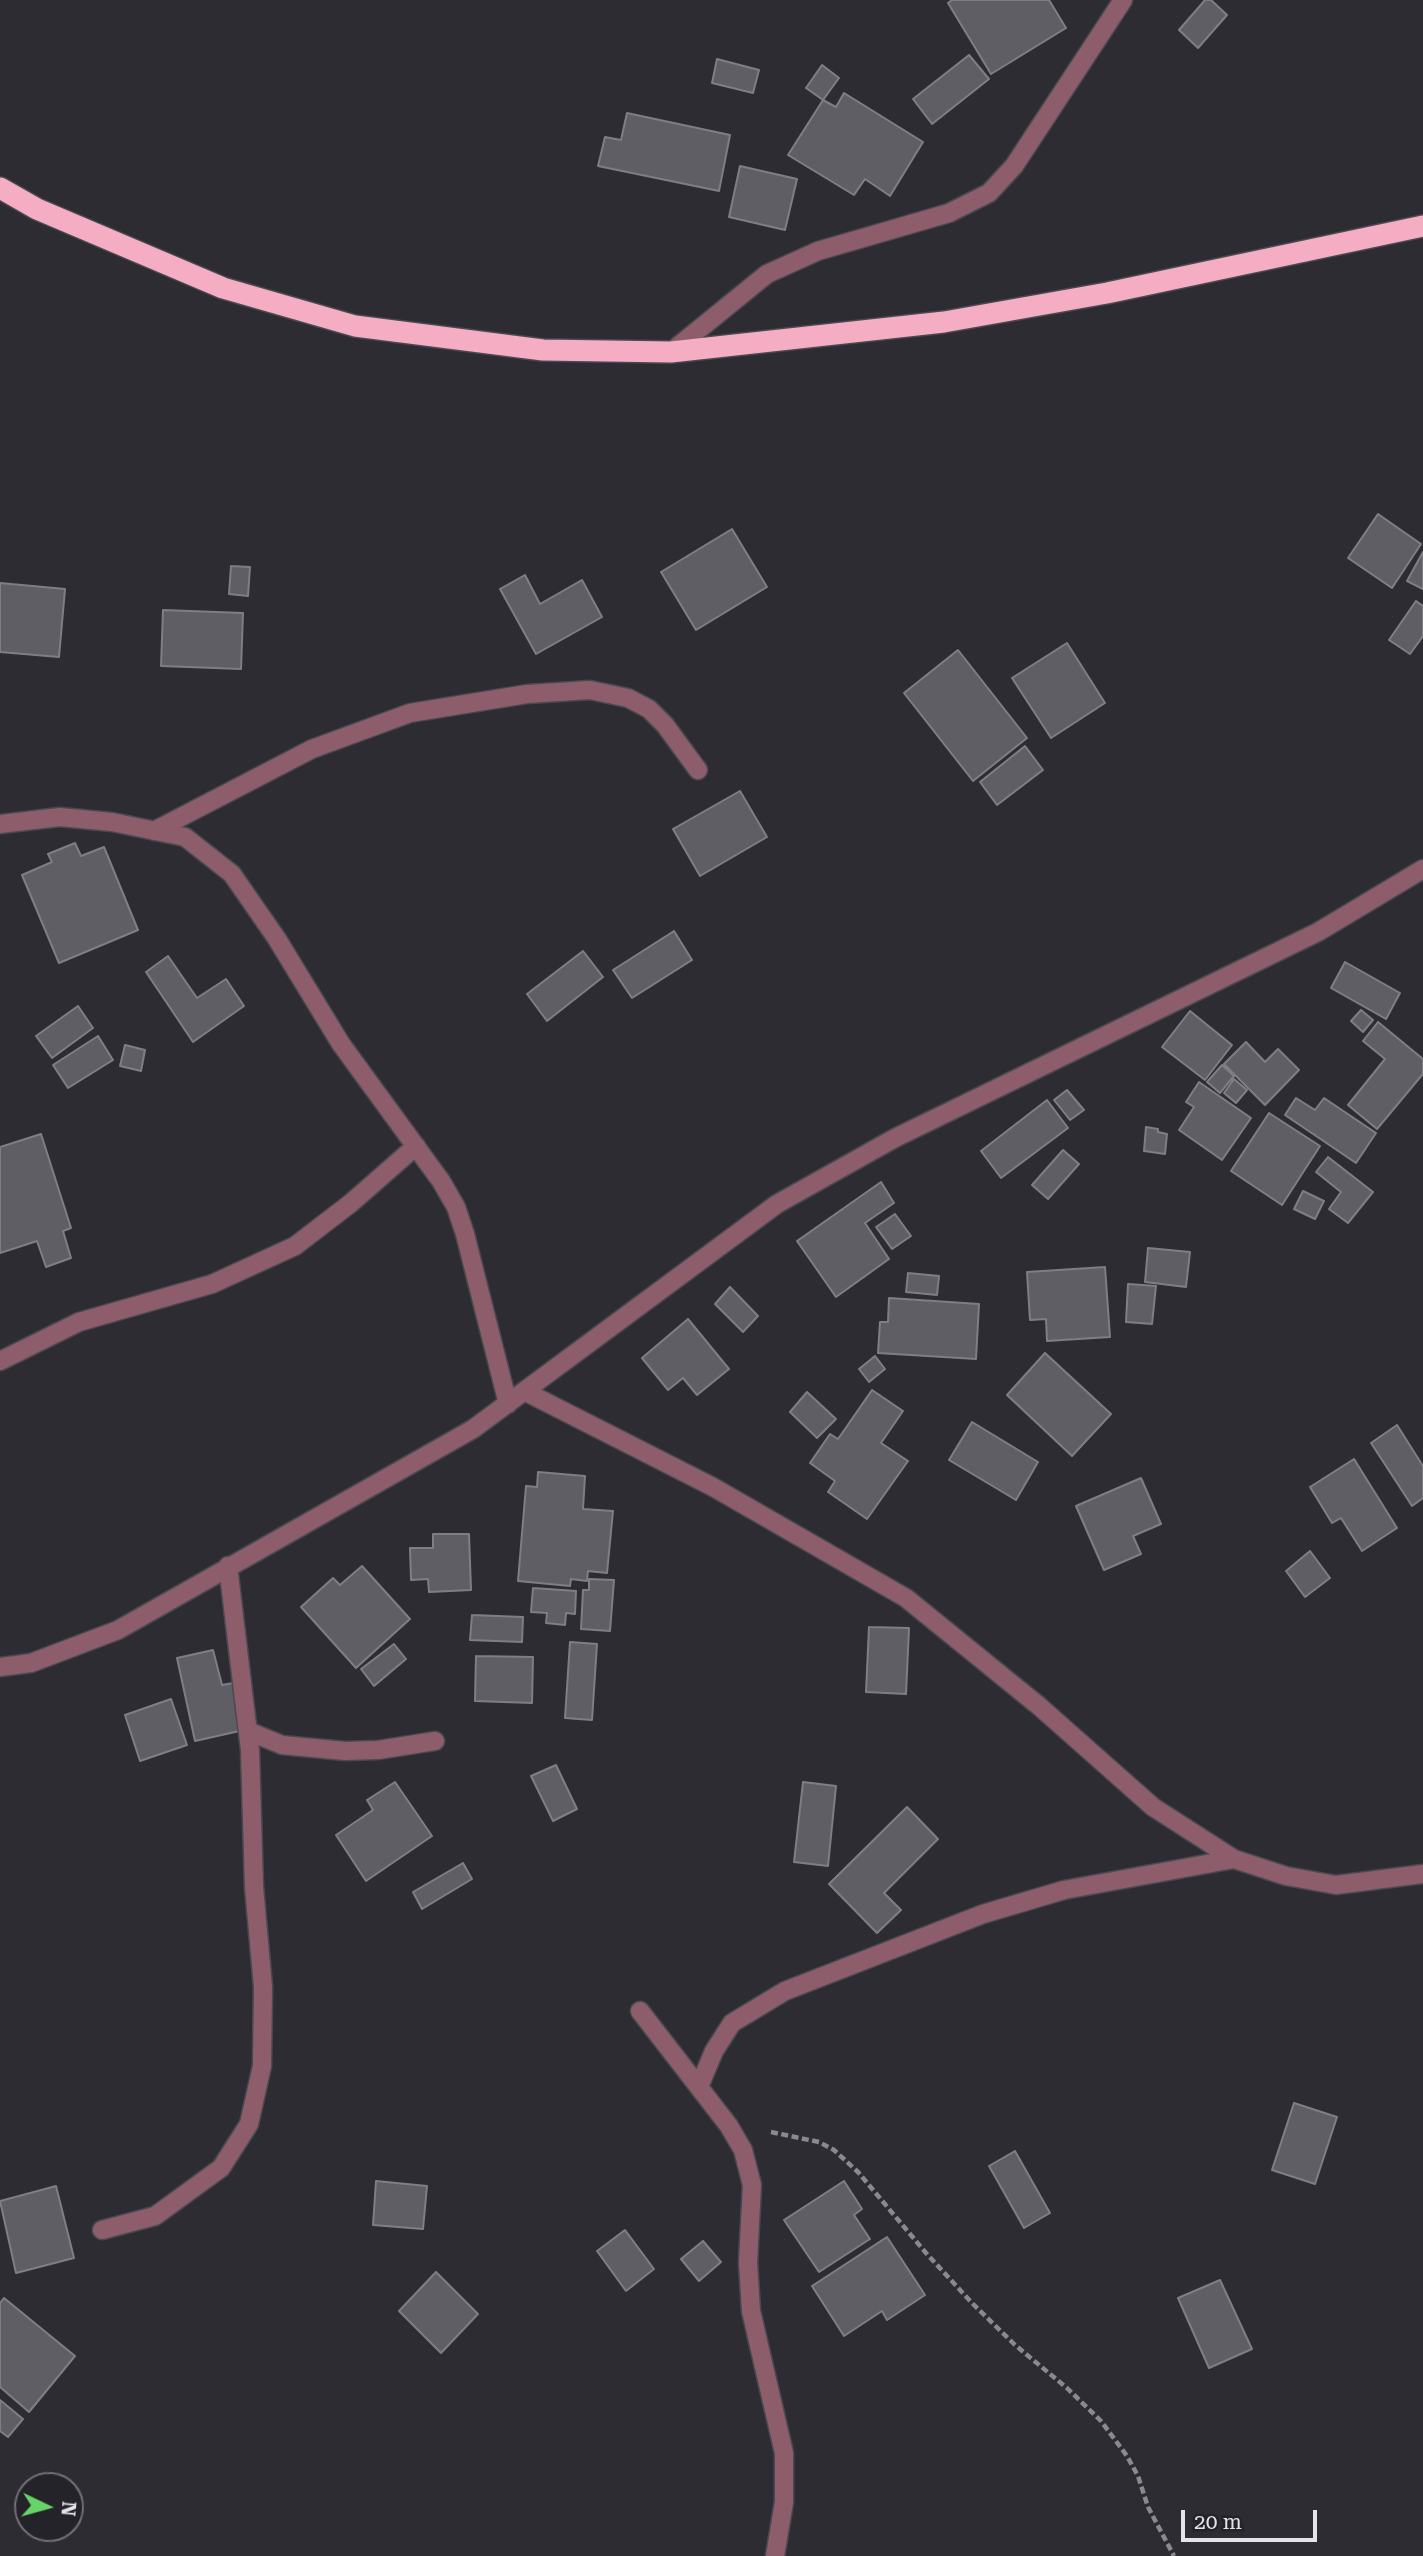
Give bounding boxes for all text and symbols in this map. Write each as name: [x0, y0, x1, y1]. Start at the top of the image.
north arrow: [14, 2472, 84, 2542]
scale bar: [1185, 2496, 1322, 2540]
text: N: [56, 2500, 81, 2517]
text: 20 m: [1194, 2510, 1242, 2534]

